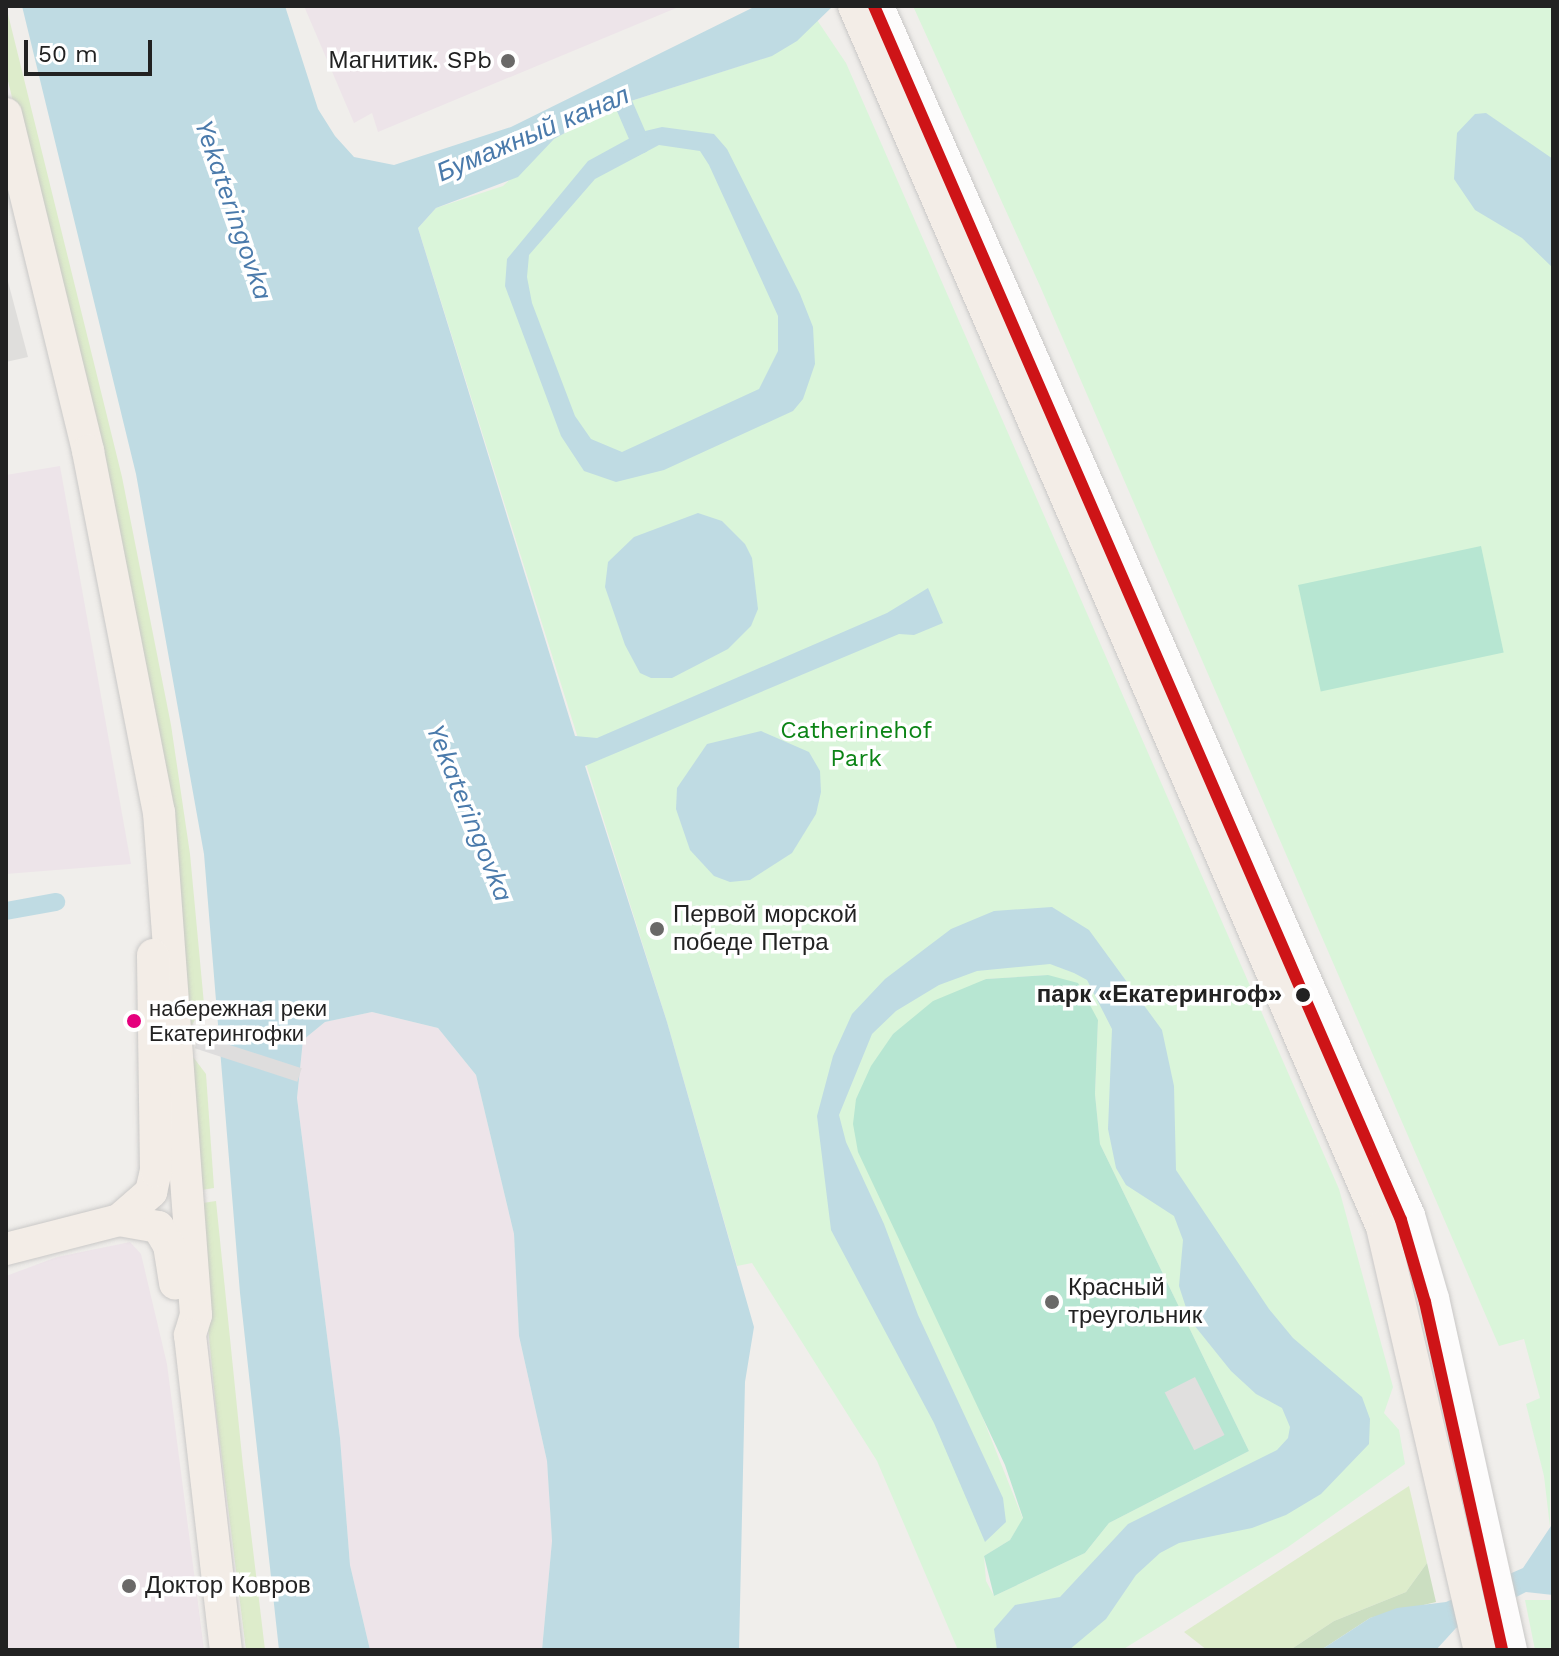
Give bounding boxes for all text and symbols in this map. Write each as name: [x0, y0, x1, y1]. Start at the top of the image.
scale bar: [28, 24, 156, 74]
text: 50 m: [38, 40, 98, 68]
place label: Магнитик. SPb: [328, 47, 492, 75]
marker: Магнитик. SPb: [499, 52, 517, 70]
water label: Бумажный канал: [432, 79, 634, 189]
water label: Yekateringovka: [188, 116, 278, 304]
park label: Catherinehof Park: [780, 717, 932, 773]
water label: Yekateringovka: [419, 720, 519, 906]
place label: Первой морской победе Петра: [673, 901, 857, 957]
marker: Первой морской победе Петра: [648, 920, 666, 938]
place label: парк «Екатерингоф»: [1037, 981, 1282, 1009]
marker: парк «Екатерингоф»: [1289, 981, 1317, 1009]
place label: набережная реки Екатерингофки: [149, 995, 327, 1046]
marker: набережная реки Екатерингофки: [126, 1013, 142, 1029]
place label: Красный треугольник: [1068, 1274, 1202, 1330]
marker: Красный треугольник: [1043, 1293, 1061, 1311]
place label: Доктор Ковров: [145, 1572, 311, 1600]
marker: Доктор Ковров: [120, 1577, 138, 1595]

